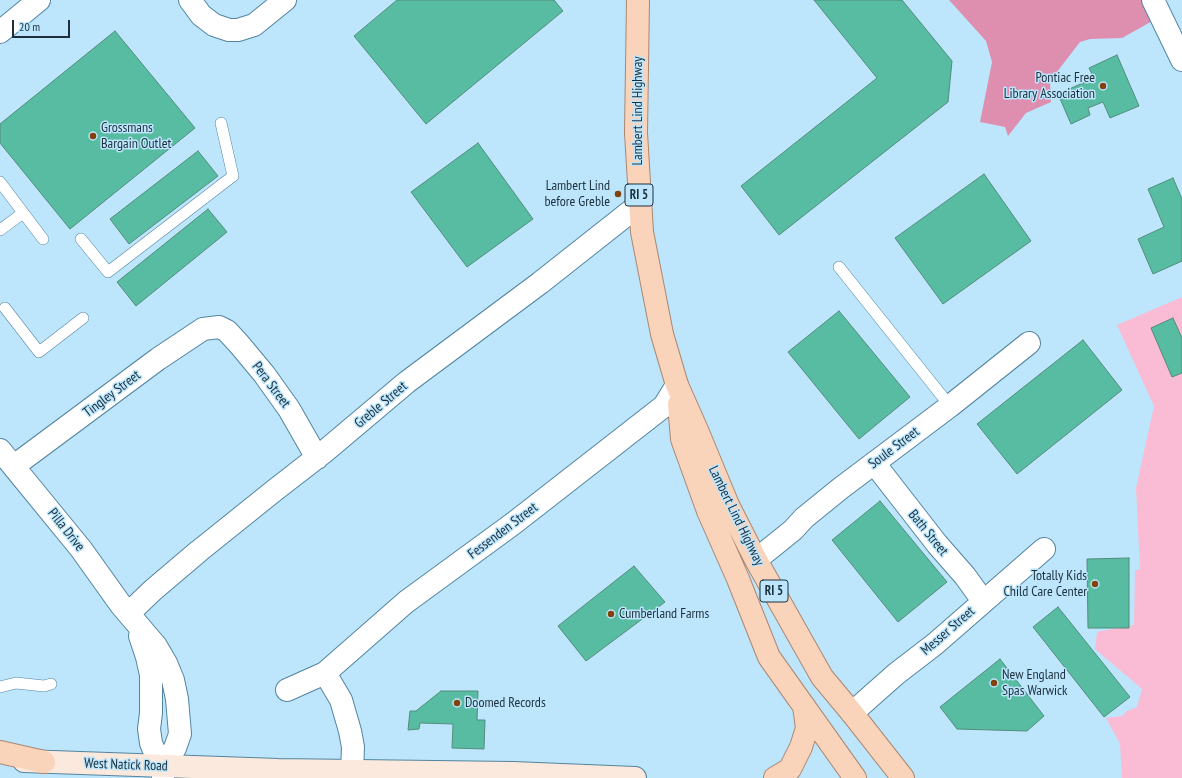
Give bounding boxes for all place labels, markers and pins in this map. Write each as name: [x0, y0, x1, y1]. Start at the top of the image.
place label: Pontiac Free Library Association: [1004, 70, 1095, 102]
marker: Pontiac Free Library Association: [1098, 81, 1108, 91]
place label: Grossmans Bargain Outlet: [101, 120, 171, 152]
marker: Grossmans Bargain Outlet: [88, 131, 98, 141]
place label: Lambert Lind before Greble: [544, 178, 610, 210]
marker: Lambert Lind before Greble: [613, 189, 623, 199]
place label: Totally Kids Child Care Center: [1003, 568, 1087, 600]
marker: Totally Kids Child Care Center: [1090, 579, 1100, 589]
place label: Cumberland Farms: [619, 606, 709, 622]
marker: Cumberland Farms: [606, 609, 616, 619]
place label: New England Spas Warwick: [1002, 667, 1067, 700]
marker: New England Spas Warwick: [989, 678, 999, 688]
place label: Doomed Records: [465, 695, 546, 711]
marker: Doomed Records: [452, 698, 462, 708]

